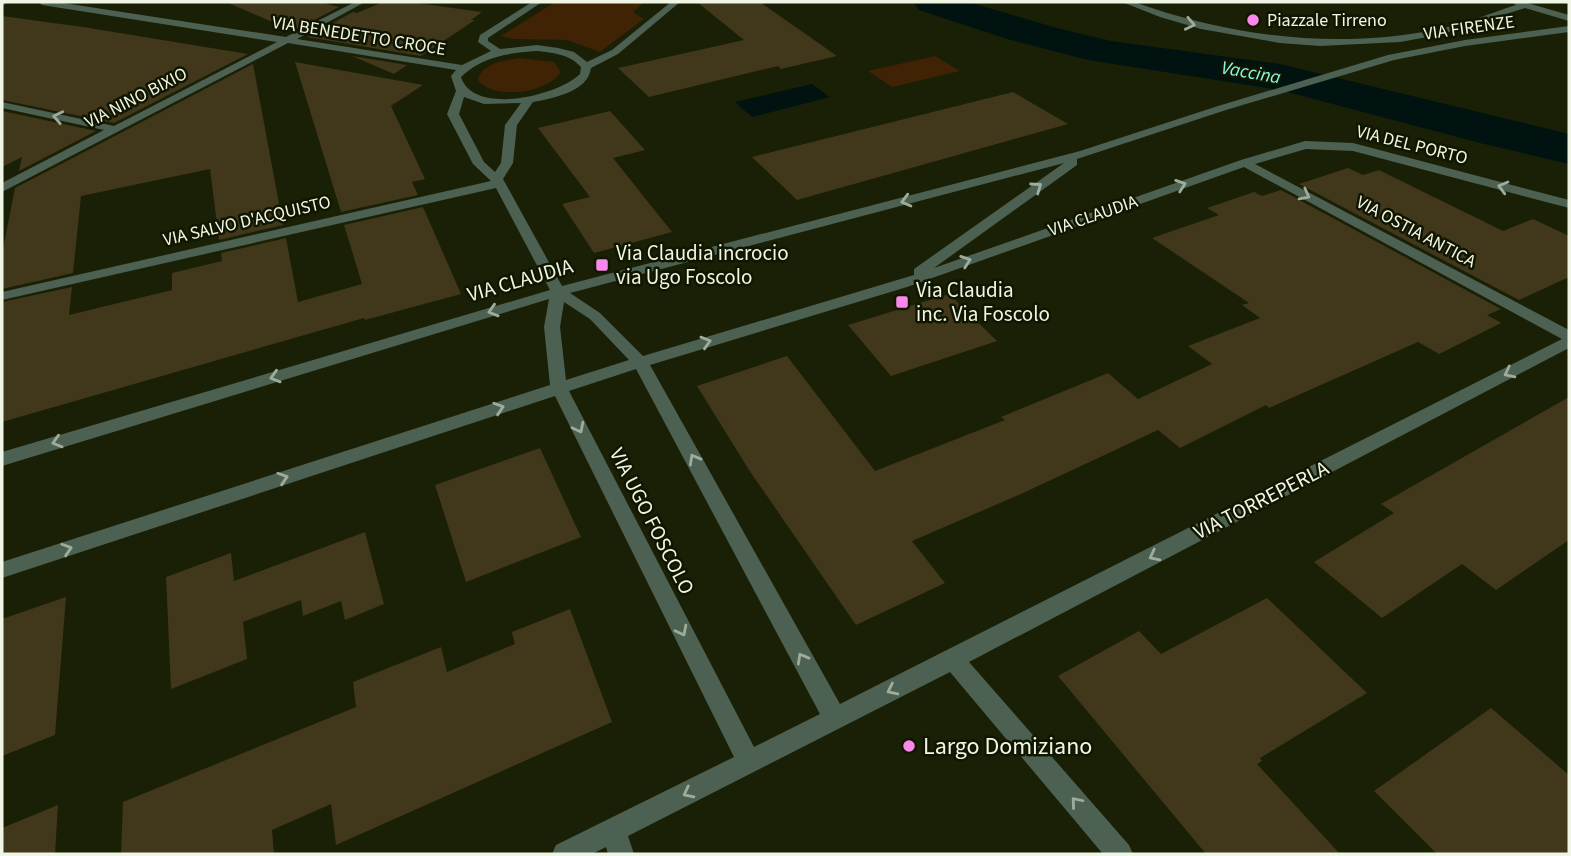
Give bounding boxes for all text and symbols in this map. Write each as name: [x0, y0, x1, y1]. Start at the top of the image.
place label: Piazzale Tirreno: [1267, 8, 1387, 33]
street label: VIA FIRENZE: [1422, 9, 1516, 47]
street label: VIA BENEDETTO CROCE: [270, 10, 448, 62]
marker: Piazzale Tirreno: [1245, 12, 1261, 28]
one-way arrow: [1184, 15, 1196, 30]
water label: Vaccina: [1219, 54, 1283, 92]
street label: VIA NINO BIXIO: [80, 61, 192, 135]
one-way arrow: [52, 111, 64, 125]
street label: VIA DEL PORTO: [1354, 119, 1470, 171]
one-way arrow: [1174, 180, 1186, 194]
one-way arrow: [1497, 180, 1509, 195]
one-way arrow: [1029, 183, 1042, 195]
one-way arrow: [1298, 187, 1310, 201]
street label: VIA CLAUDIA: [1045, 189, 1141, 243]
street label: VIA SALVO D'ACQUISTO: [161, 190, 333, 252]
street label: VIA OSTIA ANTICA: [1352, 190, 1480, 274]
one-way arrow: [900, 193, 912, 207]
place label: Via Claudia incrocio via Ugo Foscolo: [616, 238, 789, 292]
street label: VIA CLAUDIA: [464, 250, 577, 309]
one-way arrow: [960, 255, 972, 269]
marker: Via Claudia incrocio via Ugo Foscolo: [594, 257, 610, 273]
place label: Via Claudia inc. Via Foscolo: [916, 275, 1050, 329]
marker: Via Claudia inc. Via Foscolo: [894, 294, 910, 310]
one-way arrow: [487, 303, 499, 318]
one-way arrow: [700, 336, 712, 351]
one-way arrow: [1503, 365, 1516, 379]
one-way arrow: [269, 368, 281, 383]
one-way arrow: [493, 402, 505, 416]
one-way arrow: [570, 421, 584, 433]
one-way arrow: [51, 434, 64, 448]
street label: VIA UGO FOSCOLO: [602, 443, 702, 599]
one-way arrow: [688, 453, 702, 466]
street label: VIA TORREPERLA: [1188, 453, 1334, 547]
one-way arrow: [277, 472, 289, 487]
one-way arrow: [60, 543, 72, 557]
one-way arrow: [1149, 547, 1161, 561]
one-way arrow: [673, 624, 687, 636]
one-way arrow: [797, 653, 811, 666]
one-way arrow: [887, 682, 899, 696]
place label: Largo Domiziano: [923, 729, 1092, 764]
marker: Largo Domiziano: [901, 738, 917, 754]
one-way arrow: [683, 784, 695, 798]
one-way arrow: [1072, 798, 1084, 811]

